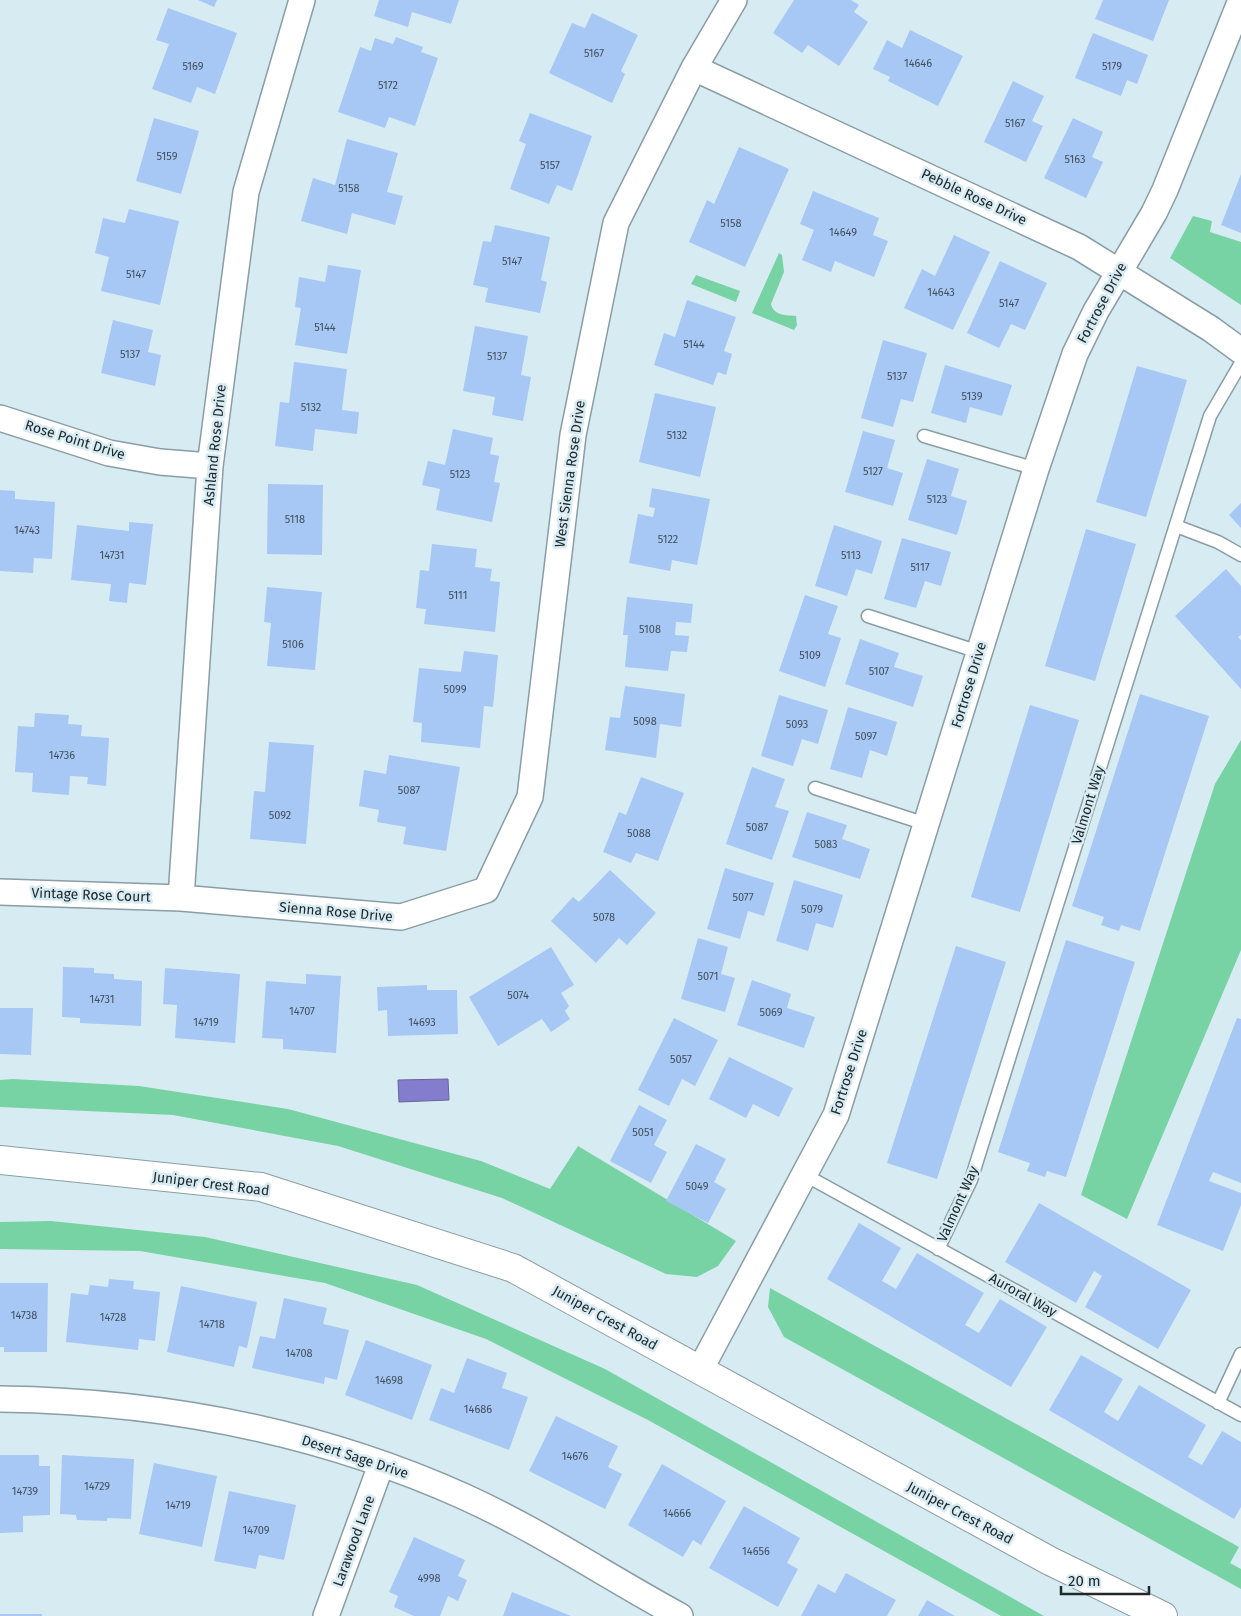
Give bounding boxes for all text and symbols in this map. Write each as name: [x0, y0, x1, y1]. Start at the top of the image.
house number: 5167: [584, 47, 604, 60]
house number: 14646: [904, 57, 932, 70]
house number: 5169: [182, 60, 204, 73]
house number: 5179: [1102, 60, 1122, 73]
house number: 5172: [378, 79, 398, 92]
house number: 5167: [1005, 117, 1025, 130]
house number: 5159: [157, 150, 178, 163]
house number: 5163: [1065, 153, 1085, 166]
house number: 5157: [540, 159, 560, 172]
street label: Pebble Rose Drive: [919, 165, 1029, 229]
house number: 5158: [338, 182, 360, 195]
house number: 5158: [720, 217, 742, 230]
house number: 14649: [829, 226, 857, 239]
house number: 5147: [502, 255, 522, 268]
street label: Fortrose Drive: [1074, 260, 1130, 346]
house number: 5147: [126, 268, 146, 281]
house number: 14643: [927, 286, 955, 299]
house number: 5147: [999, 297, 1019, 310]
house number: 5144: [314, 321, 336, 334]
house number: 5144: [683, 338, 705, 351]
house number: 5137: [120, 348, 140, 361]
house number: 5137: [487, 350, 507, 363]
house number: 5137: [887, 370, 907, 383]
street label: Ashland Rose Drive: [200, 384, 230, 506]
house number: 5139: [962, 390, 983, 403]
street label: West Sienna Rose Drive: [551, 399, 589, 549]
house number: 5132: [301, 401, 321, 414]
street label: Rose Point Drive: [23, 417, 127, 463]
house number: 5132: [667, 429, 687, 442]
house number: 5127: [863, 465, 883, 478]
house number: 5123: [450, 468, 470, 481]
house number: 5123: [927, 493, 947, 506]
house number: 5118: [285, 513, 305, 526]
house number: 14743: [14, 524, 40, 537]
house number: 5122: [658, 533, 678, 546]
house number: 14731: [99, 549, 125, 562]
house number: 5113: [841, 549, 861, 562]
house number: 5117: [910, 561, 930, 574]
house number: 5111: [449, 589, 467, 602]
house number: 5108: [639, 623, 661, 636]
house number: 5106: [282, 638, 304, 651]
street label: Fortrose Drive: [948, 640, 990, 730]
house number: 5109: [799, 649, 821, 662]
house number: 5107: [869, 665, 889, 678]
house number: 5099: [443, 683, 467, 696]
house number: 5098: [633, 715, 657, 728]
house number: 5093: [786, 718, 808, 731]
house number: 5097: [855, 730, 877, 743]
house number: 14736: [49, 749, 75, 762]
street label: Valmont Way: [1068, 763, 1108, 846]
house number: 5087: [398, 784, 420, 797]
house number: 5092: [269, 809, 291, 822]
house number: 5087: [746, 821, 768, 834]
house number: 5088: [627, 827, 651, 840]
house number: 5083: [814, 838, 838, 851]
street label: Vintage Rose Court: [31, 884, 152, 906]
house number: 5077: [732, 891, 754, 904]
street label: Sienna Rose Drive: [278, 899, 394, 925]
house number: 5079: [801, 903, 823, 916]
house number: 5078: [593, 911, 615, 924]
house number: 5071: [698, 970, 718, 983]
house number: 5074: [507, 989, 529, 1002]
house number: 14731: [89, 993, 115, 1006]
house number: 14707: [289, 1005, 315, 1018]
house number: 5069: [759, 1006, 783, 1019]
house number: 14719: [193, 1016, 219, 1029]
house number: 14693: [408, 1016, 436, 1029]
street label: Fortrose Drive: [827, 1027, 871, 1117]
house number: 5057: [670, 1053, 692, 1066]
house number: 5051: [632, 1126, 654, 1139]
street label: Valmont Way: [934, 1163, 982, 1245]
street label: Juniper Crest Road: [152, 1168, 270, 1200]
house number: 5049: [685, 1180, 709, 1193]
street label: Auroral Way: [986, 1269, 1060, 1321]
street label: Juniper Crest Road: [550, 1282, 660, 1354]
house number: 14738: [11, 1309, 37, 1322]
house number: 14728: [100, 1311, 126, 1324]
house number: 14718: [199, 1318, 225, 1331]
house number: 14708: [285, 1347, 313, 1360]
house number: 14698: [375, 1374, 403, 1387]
house number: 14686: [464, 1403, 492, 1416]
street label: Desert Sage Drive: [299, 1432, 411, 1482]
house number: 14676: [562, 1450, 588, 1463]
street label: Juniper Crest Road: [904, 1478, 1016, 1548]
house number: 14729: [84, 1480, 110, 1493]
house number: 14739: [12, 1485, 38, 1498]
street label: Larawood Lane: [330, 1493, 378, 1589]
house number: 14719: [165, 1499, 191, 1512]
house number: 14666: [663, 1507, 691, 1520]
house number: 14709: [243, 1524, 270, 1537]
house number: 14656: [742, 1545, 770, 1558]
scale bar: [1061, 1564, 1148, 1596]
house number: 4998: [417, 1572, 441, 1585]
text: 20 m: [1068, 1572, 1101, 1590]

